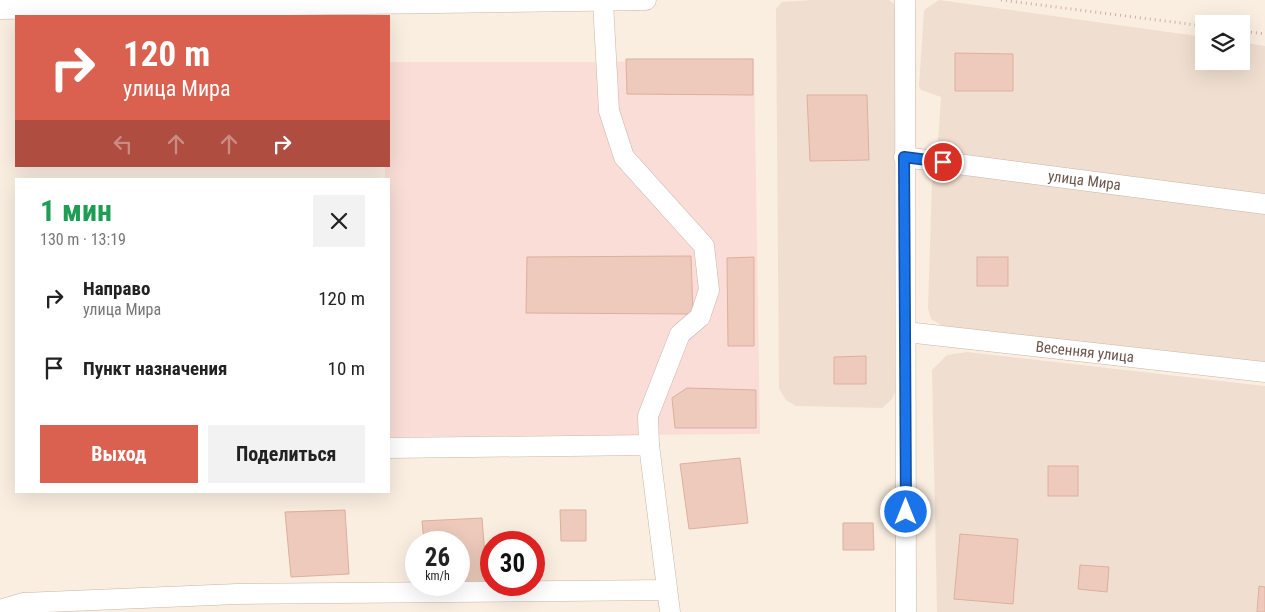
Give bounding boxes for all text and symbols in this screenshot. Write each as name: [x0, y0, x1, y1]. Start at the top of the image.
map controls: [1195, 15, 1250, 70]
button: layers: [1195, 15, 1250, 70]
text: 120 m: [123, 34, 210, 75]
icon: right: [40, 35, 105, 100]
text: улица Мира: [123, 76, 231, 101]
icon: left: [109, 130, 137, 158]
icon: ahead: [162, 130, 190, 158]
icon: ahead: [215, 130, 243, 158]
icon: right: [268, 130, 296, 158]
pin: [922, 141, 964, 183]
icon: arrive: [929, 148, 957, 176]
street label: улица Мира: [1047, 167, 1122, 194]
text: 1 мин: [40, 193, 112, 228]
button: close: [313, 195, 365, 247]
text: 130 m · 13:19: [40, 230, 126, 249]
text: Направо: [83, 277, 150, 300]
icon: right: [40, 284, 68, 312]
text: 120 m: [318, 287, 365, 310]
text: улица Мира: [83, 300, 161, 319]
street label: Весенняя улица: [1035, 338, 1135, 366]
icon: arrive: [40, 354, 68, 382]
text: Пункт назначения: [83, 357, 227, 380]
text: 10 m: [328, 357, 365, 380]
button: Выход: [40, 425, 198, 483]
button: Поделиться: [208, 425, 365, 483]
position arrow: [879, 485, 931, 537]
speed limit sign: 30: [480, 531, 545, 596]
text: 26: [425, 543, 450, 572]
text: km/h: [425, 569, 450, 583]

